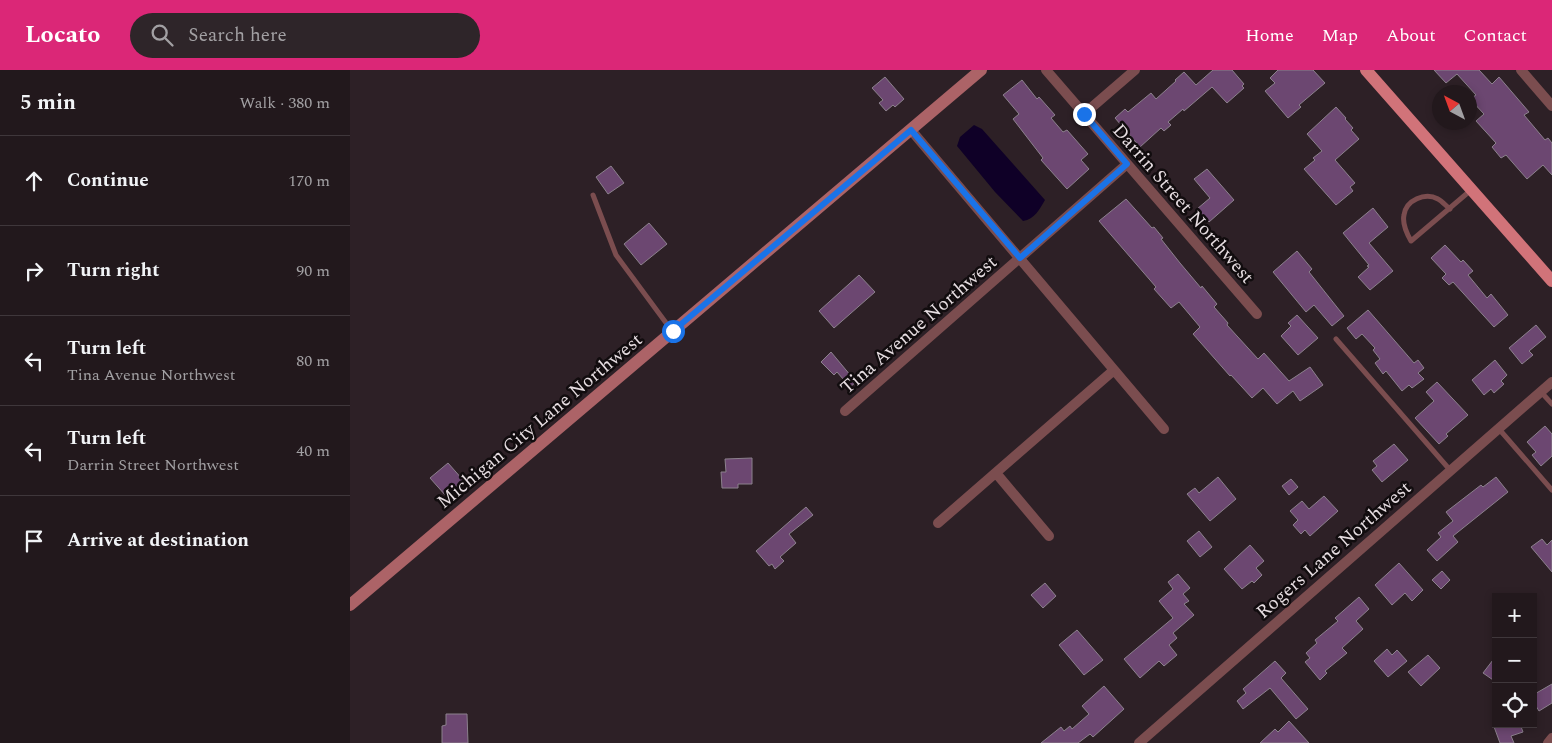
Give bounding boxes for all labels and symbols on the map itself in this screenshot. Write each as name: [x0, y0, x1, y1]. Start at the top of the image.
north arrow: [1432, 85, 1477, 130]
route end: [1073, 103, 1096, 126]
street label: Darrin Street Northwest: [1105, 117, 1261, 291]
street label: Tina Avenue Northwest: [834, 248, 1004, 402]
route start: [662, 320, 685, 343]
street label: Michigan City Lane Northwest: [431, 326, 649, 516]
street label: Rogers Lane Northwest: [1250, 474, 1418, 626]

